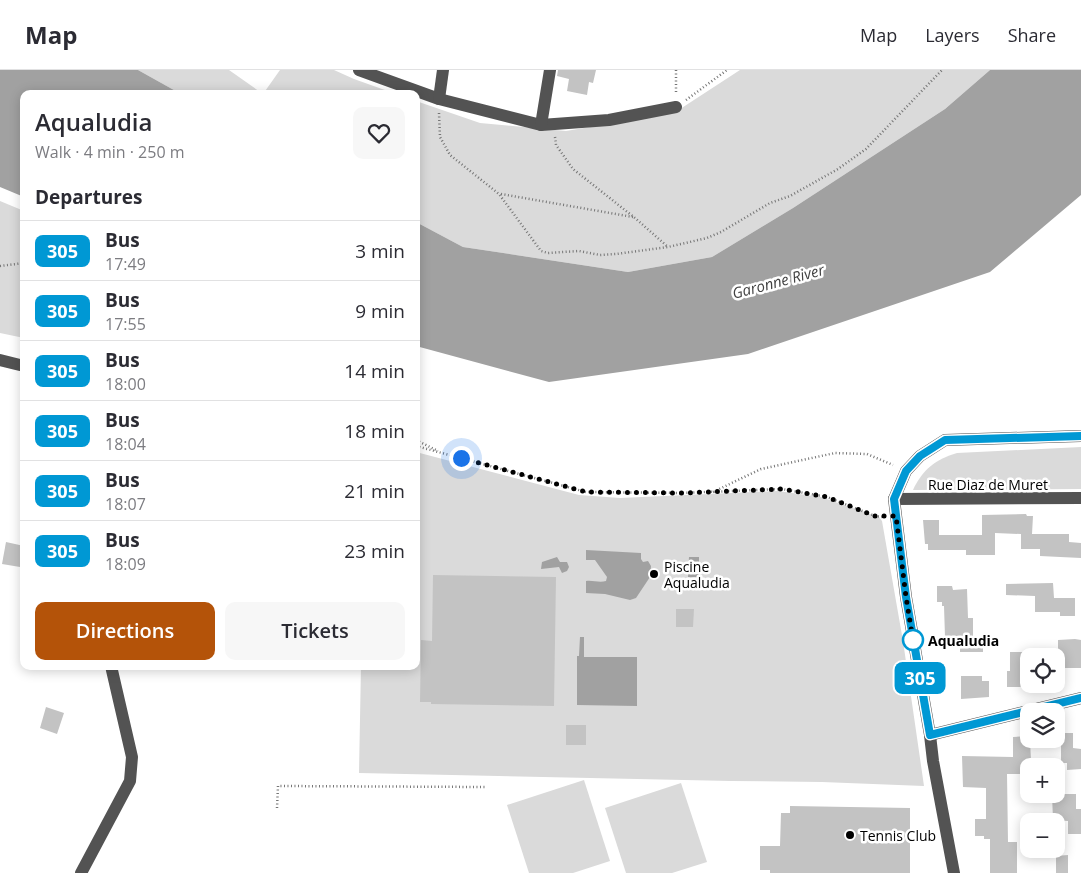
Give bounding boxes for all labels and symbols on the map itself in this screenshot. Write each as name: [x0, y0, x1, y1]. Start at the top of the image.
water label: Garonne River: [730, 259, 827, 303]
your location: [449, 446, 474, 471]
street label: Rue Diaz de Muret: [928, 475, 1048, 494]
place label: Piscine Aqualudia: [664, 557, 730, 592]
marker: Piscine Aqualudia: [648, 568, 660, 580]
marker: Aqualudia: [902, 629, 924, 651]
place label: Aqualudia: [928, 631, 999, 650]
line badge: 305: [891, 662, 949, 694]
place label: Tennis Club: [860, 826, 936, 845]
marker: Tennis Club: [844, 829, 856, 841]

